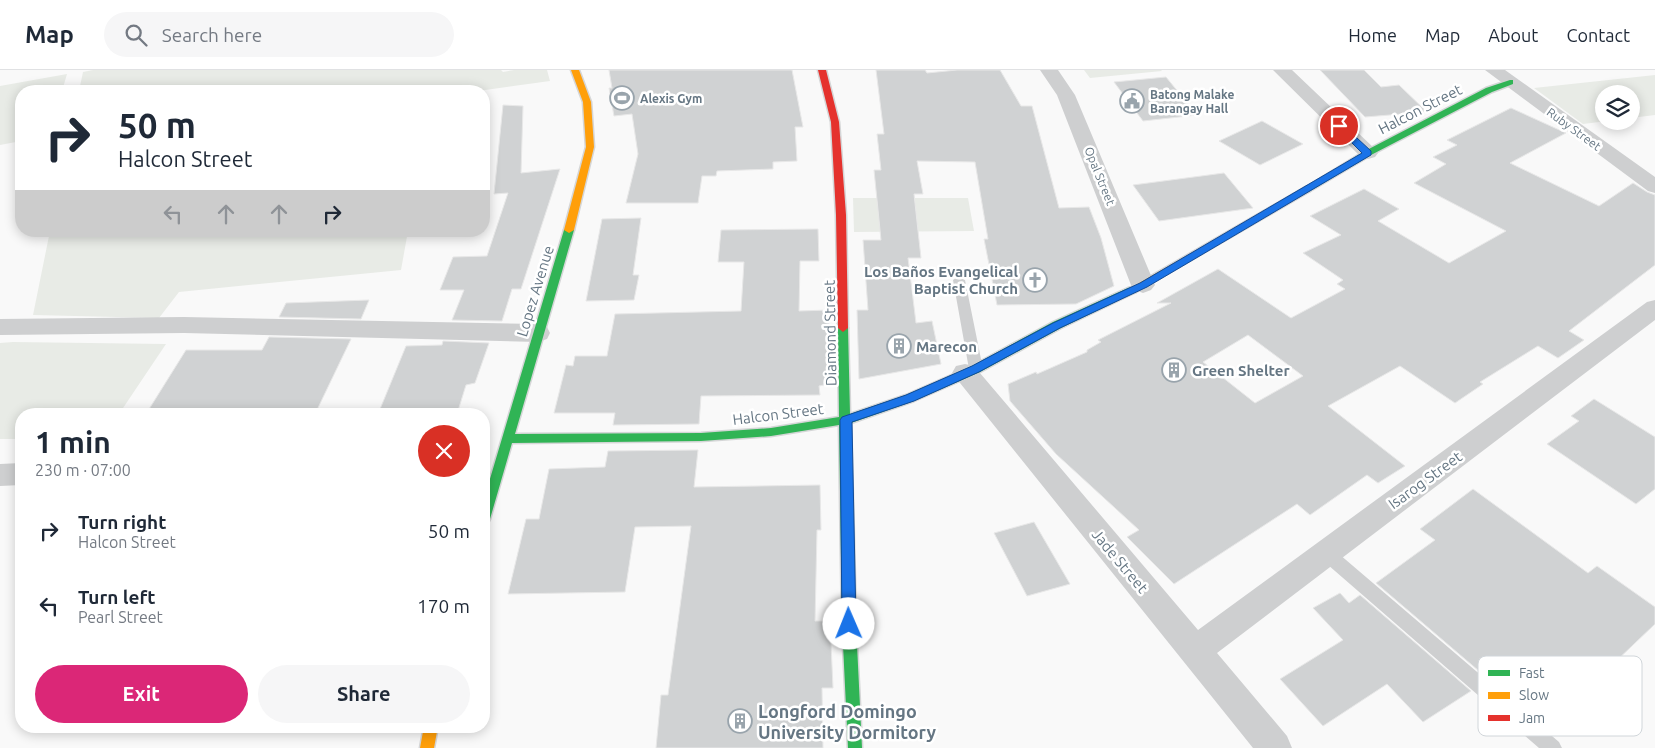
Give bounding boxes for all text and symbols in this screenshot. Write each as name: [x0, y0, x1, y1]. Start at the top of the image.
search box: [104, 12, 454, 57]
text: Map: [25, 21, 74, 48]
icon: search: [122, 21, 150, 49]
text: Search here: [162, 24, 262, 46]
text: Home: [1348, 25, 1397, 45]
text: Map: [1425, 25, 1460, 45]
text: About: [1488, 25, 1538, 45]
text: Contact: [1566, 25, 1630, 45]
street label: Halcon Street: [1375, 81, 1465, 137]
sports icon: Alexis Gym: [609, 85, 635, 111]
map controls: [1595, 85, 1640, 130]
button: layers: [1595, 85, 1640, 130]
public building icon: Batong Malake Barangay Hall: [1119, 88, 1145, 114]
place label: Batong Malake Barangay Hall: [1150, 88, 1234, 115]
place label: Alexis Gym: [640, 92, 702, 105]
icon: right: [35, 105, 100, 170]
text: 50 m: [118, 105, 196, 145]
pin: [1318, 105, 1360, 147]
street label: Ruby Street: [1545, 105, 1604, 153]
icon: arrive: [1325, 112, 1353, 140]
street label: Opal Street: [1082, 145, 1118, 207]
text: Halcon Street: [118, 146, 252, 171]
icon: left: [159, 200, 187, 228]
icon: ahead: [212, 200, 240, 228]
icon: ahead: [265, 200, 293, 228]
icon: right: [318, 200, 346, 228]
street label: Lopez Avenue: [513, 243, 557, 339]
place label: Los Baños Evangelical Baptist Church: [864, 263, 1018, 297]
church icon: Los Baños Evangelical Baptist Church: [1022, 267, 1048, 293]
street label: Diamond Street: [821, 280, 839, 386]
building icon: Marecon: [886, 333, 912, 359]
place label: Marecon: [916, 338, 977, 355]
building icon: Green Shelter: [1161, 357, 1187, 383]
place label: Green Shelter: [1192, 362, 1290, 379]
street label: Halcon Street: [731, 400, 825, 428]
text: 1 min: [35, 425, 111, 459]
button: close: [418, 425, 470, 477]
street label: Isarog Street: [1385, 448, 1465, 512]
text: 230 m · 07:00: [35, 461, 131, 479]
text: Turn right: [78, 511, 166, 533]
icon: right: [35, 517, 63, 545]
text: 50 m: [428, 520, 470, 542]
street label: Jade Street: [1089, 526, 1151, 596]
text: Halcon Street: [78, 533, 176, 551]
text: Turn left: [78, 586, 156, 608]
icon: left: [35, 592, 63, 620]
text: 170 m: [417, 595, 470, 617]
position arrow: [822, 597, 874, 649]
text: Pearl Street: [78, 608, 163, 626]
legend: [1478, 656, 1642, 736]
button: Exit: [35, 665, 248, 723]
button: Share: [258, 665, 470, 723]
text: Fast: [1519, 665, 1545, 681]
text: Slow: [1519, 687, 1549, 703]
place label: Longford Domingo University Dormitory: [758, 701, 936, 742]
building icon: Longford Domingo University Dormitory: [727, 708, 753, 734]
text: Jam: [1519, 710, 1545, 726]

